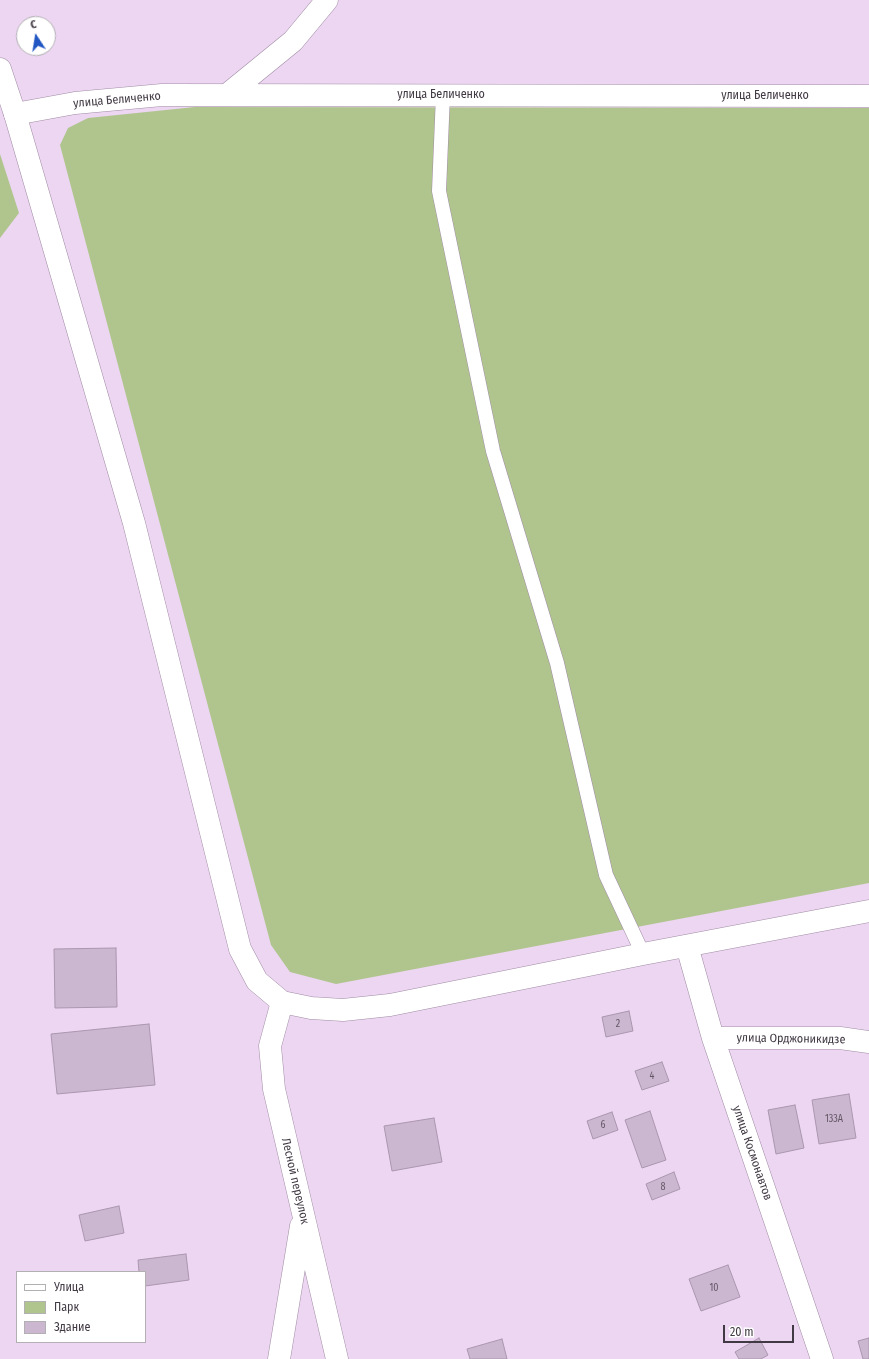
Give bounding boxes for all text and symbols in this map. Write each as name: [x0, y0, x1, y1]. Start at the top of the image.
north arrow: [16, 16, 56, 56]
text: С: [29, 18, 38, 32]
street label: улица Беличенко: [397, 88, 485, 102]
street label: улица Беличенко: [73, 89, 161, 111]
street label: улица Беличенко: [721, 89, 809, 103]
house number: 2: [616, 1018, 620, 1030]
street label: улица Орджоникидзе: [736, 1031, 846, 1047]
house number: 4: [650, 1070, 654, 1082]
street label: улица Космонавтов: [729, 1104, 775, 1202]
house number: 133А: [825, 1113, 843, 1125]
house number: 6: [601, 1119, 605, 1131]
street label: Лесной переулок: [278, 1137, 312, 1225]
house number: 8: [661, 1181, 665, 1193]
legend: [16, 1271, 146, 1343]
text: Улица: [54, 1280, 84, 1294]
house number: 10: [709, 1282, 719, 1294]
text: Парк: [54, 1300, 79, 1314]
scale bar: [725, 1317, 796, 1343]
text: Здание: [54, 1320, 90, 1334]
text: 20 m: [730, 1325, 754, 1339]

